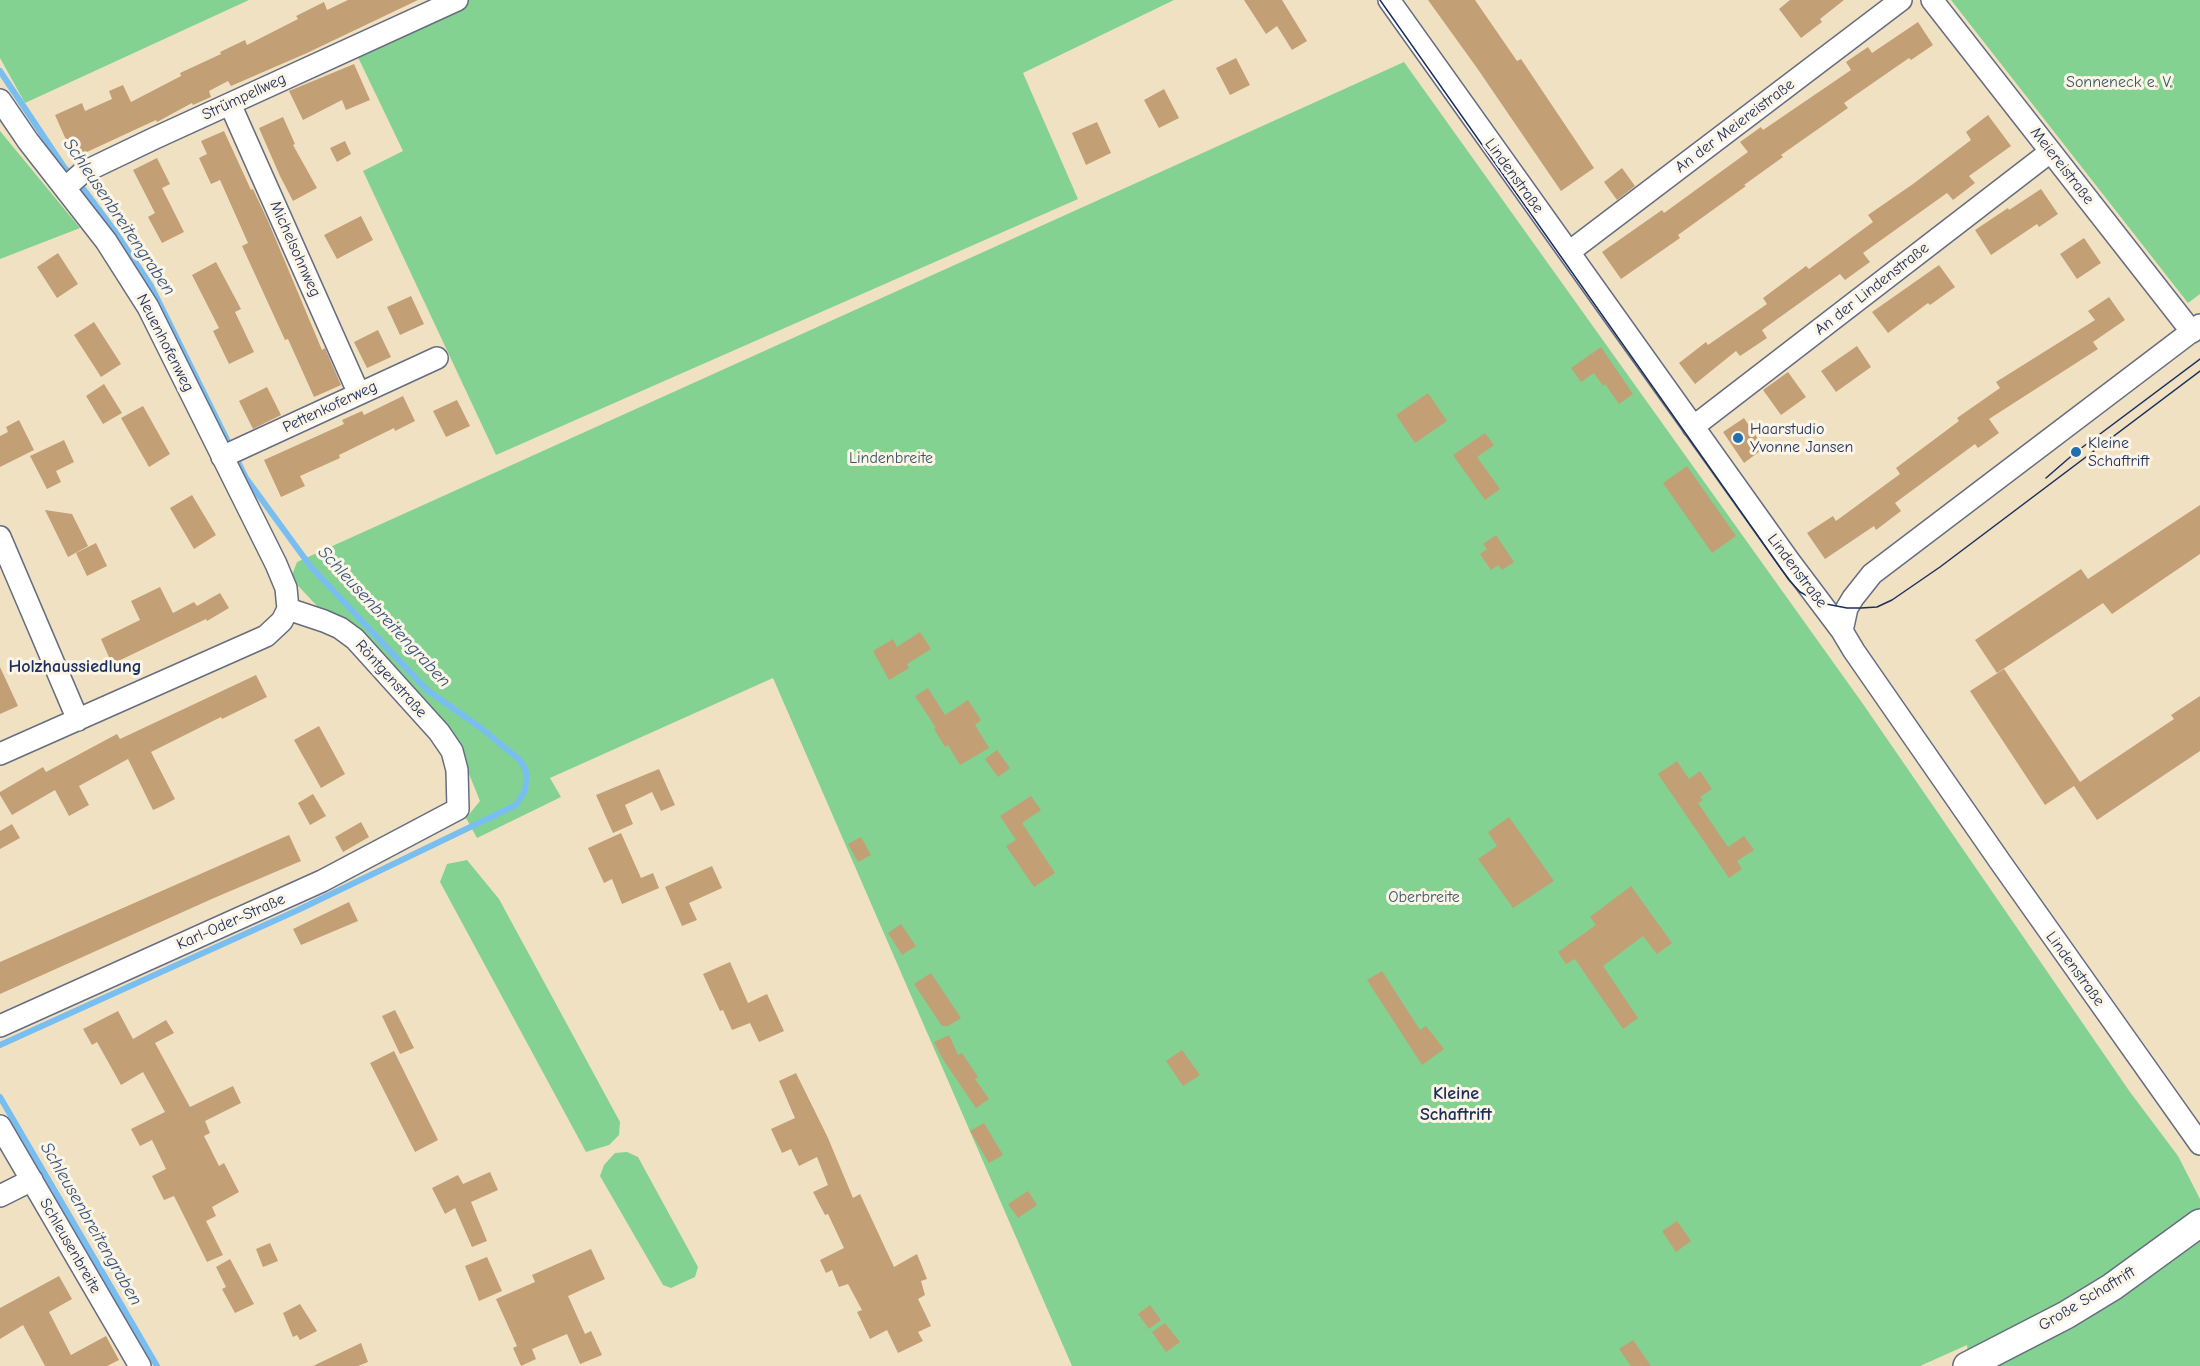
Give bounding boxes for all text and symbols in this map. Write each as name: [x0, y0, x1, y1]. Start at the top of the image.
street label: Strümpellweg: [199, 69, 289, 125]
park label: Sonneneck e. V.: [2066, 72, 2172, 92]
street label: An der Meiereistraße: [1672, 75, 1798, 177]
street label: Meiereistraße: [2026, 124, 2098, 208]
water label: Schleusenbreitengraben: [58, 134, 180, 300]
street label: Lindenstraße: [1480, 135, 1548, 217]
street label: Michelsohnweg: [265, 198, 325, 300]
street label: An der Lindenstraße: [1811, 239, 1933, 339]
street label: Neuenhofenweg: [132, 291, 198, 395]
street label: Pettenkoferweg: [280, 377, 380, 437]
place label: Haarstudio Yvonne Jansen: [1750, 419, 1853, 457]
marker: Haarstudio Yvonne Jansen: [1731, 431, 1745, 445]
place label: Kleine Schaftrift: [2088, 433, 2149, 471]
marker: Kleine Schaftrift: [2069, 445, 2083, 459]
park label: Lindenbreite: [849, 448, 933, 468]
street label: Lindenstraße: [1763, 530, 1831, 612]
water label: Schleusenbreitengraben: [313, 542, 455, 692]
street label: Röntgenstraße: [351, 636, 431, 722]
district label: Holzhaussiedlung: [8, 656, 142, 678]
park label: Oberbreite: [1388, 887, 1460, 907]
street label: Karl-Oder-Straße: [174, 890, 288, 954]
street label: Lindenstraße: [2041, 928, 2109, 1010]
district label: Kleine Schaftrift: [1420, 1083, 1492, 1126]
water label: Schleusenbreitengraben: [35, 1139, 147, 1309]
street label: Schleusenbreite: [35, 1195, 105, 1297]
street label: Große Schaftrift: [2035, 1263, 2139, 1335]

